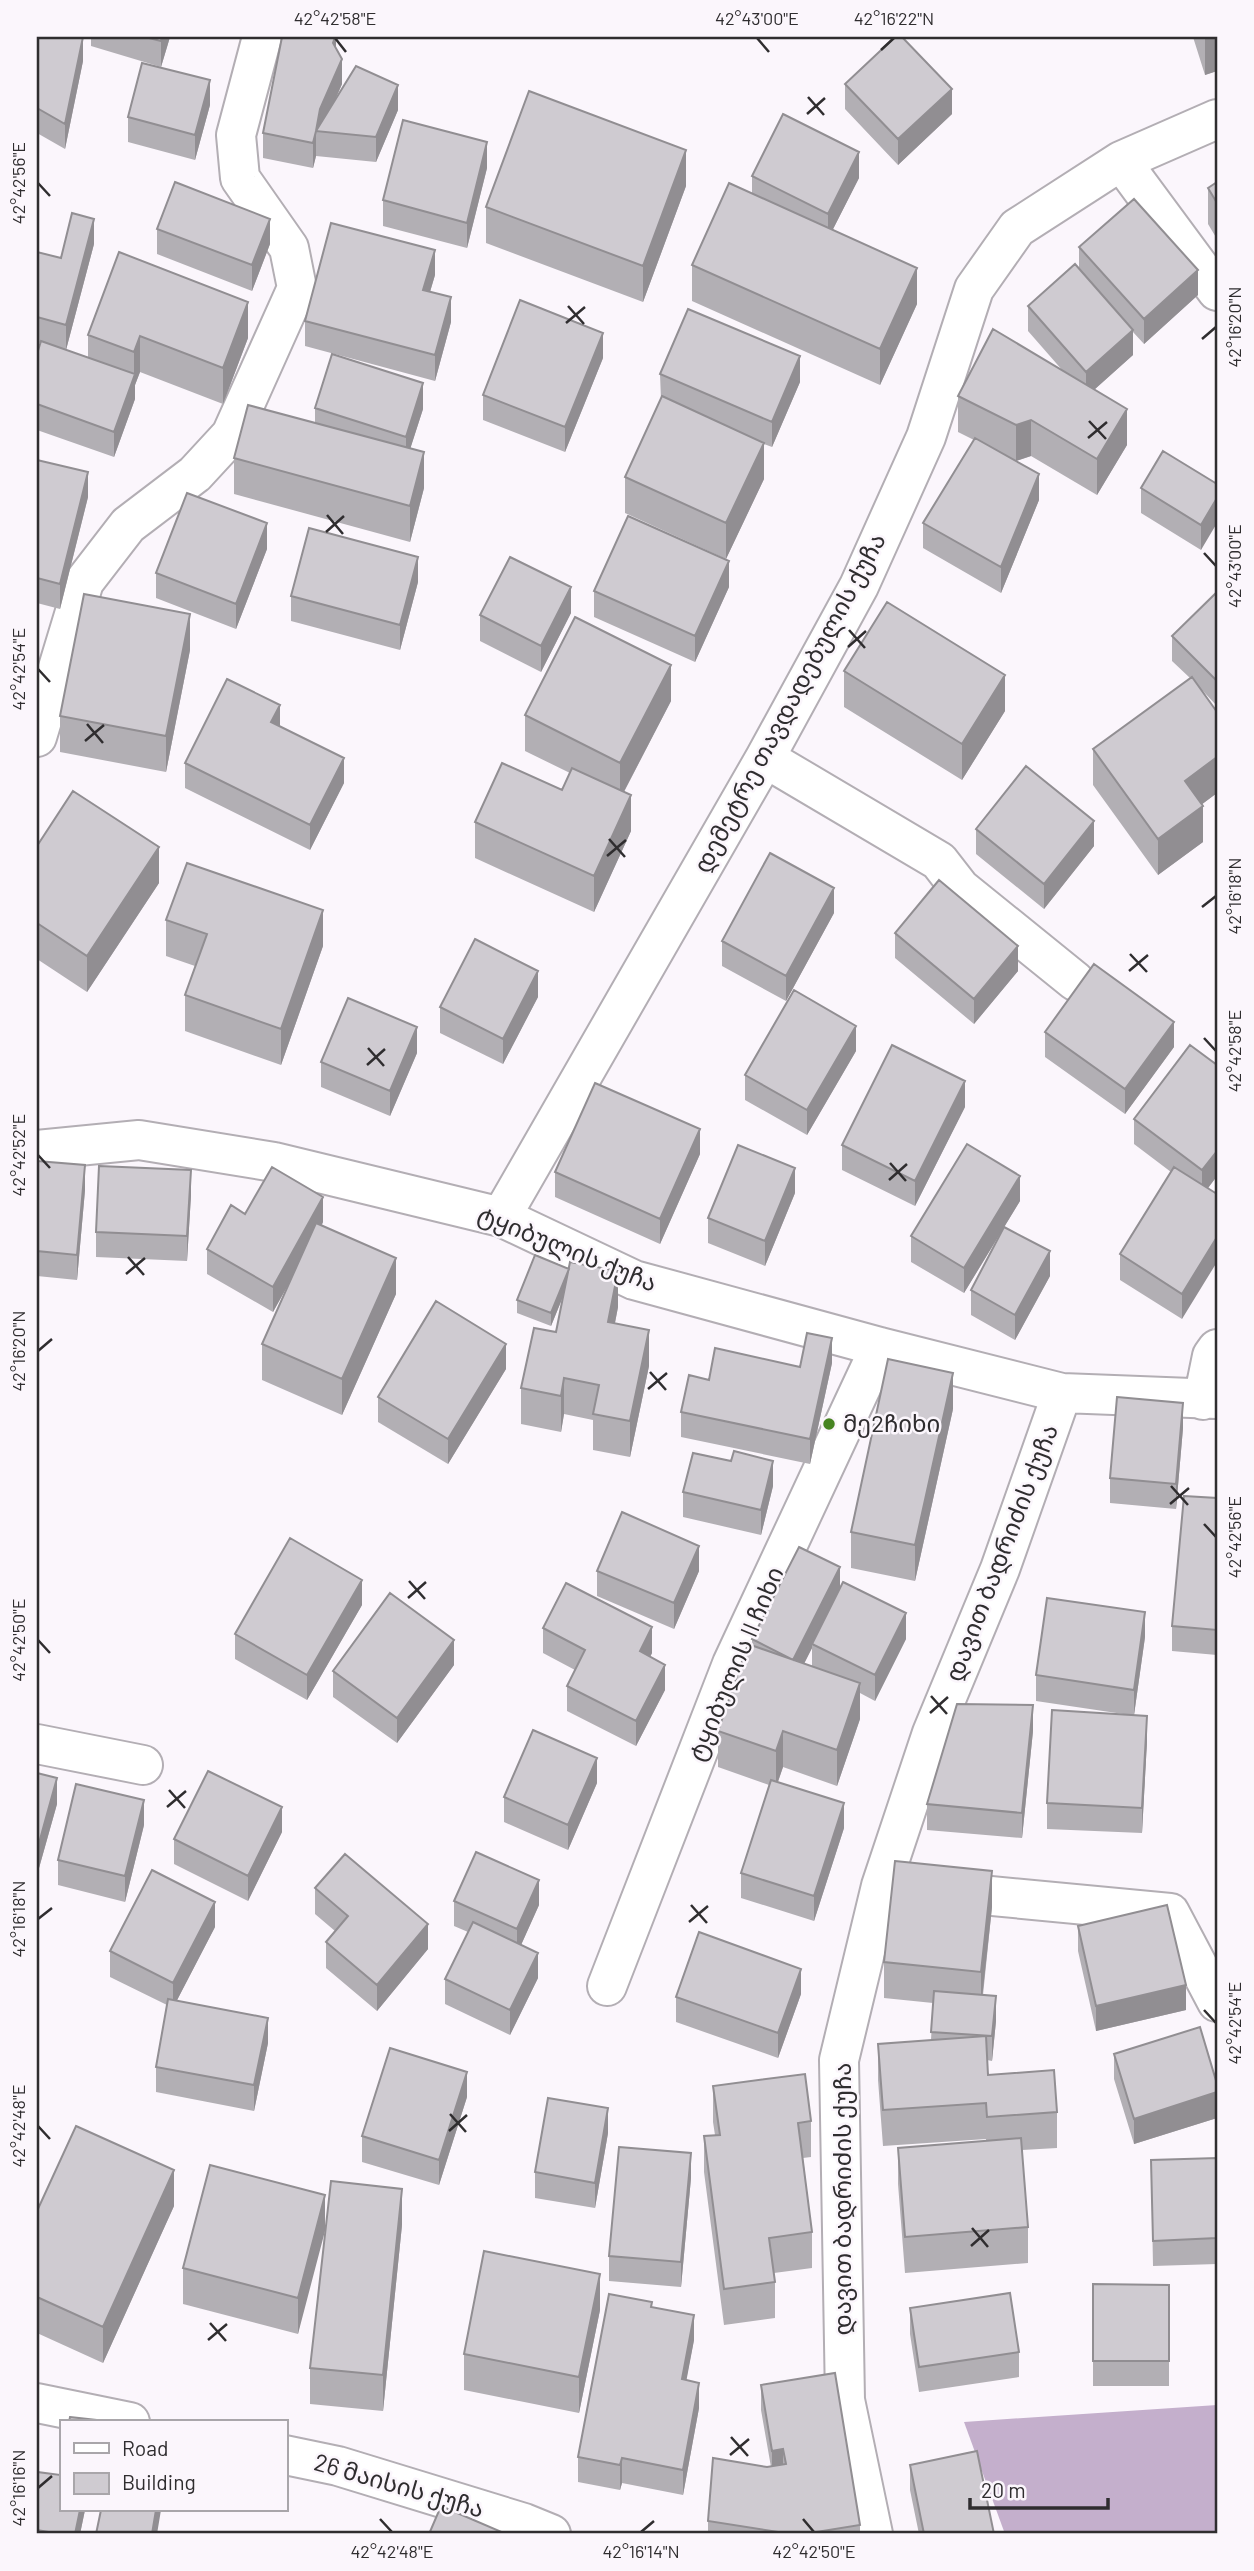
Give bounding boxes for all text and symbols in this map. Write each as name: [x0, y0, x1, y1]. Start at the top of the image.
text: 42°42'58"E: [294, 7, 376, 29]
text: 42°43'00"E: [715, 7, 799, 29]
text: 42°16'22"N: [854, 7, 934, 29]
text: 42°42'56"E: [7, 142, 29, 224]
text: 42°16'20"N: [1223, 286, 1245, 368]
text: 42°43'00"E: [1223, 524, 1245, 608]
street label: დემეტრე თავდადებულის ქუჩა: [687, 528, 892, 878]
text: 42°42'54"E: [7, 628, 29, 710]
text: 42°16'18"N: [1223, 858, 1245, 934]
text: 42°42'58"E: [1223, 1010, 1245, 1092]
text: 42°42'52"E: [7, 1114, 29, 1196]
street label: ტყიბულის ქუჩა: [473, 1198, 661, 1298]
text: 42°16'20"N: [7, 1310, 29, 1392]
place label: მე2ჩიხი: [843, 1408, 940, 1438]
marker: მე2ჩიხი: [821, 1416, 837, 1432]
street label: დავით ბადრიძის ქუჩა: [938, 1420, 1064, 1685]
text: 42°42'56"E: [1223, 1496, 1245, 1578]
street label: ტყიბულის II ჩიხი: [681, 1562, 790, 1765]
text: 42°42'50"E: [7, 1598, 29, 1682]
text: 42°16'18"N: [7, 1881, 29, 1957]
text: 42°42'54"E: [1223, 1982, 1245, 2064]
street label: დავით ბადრიძის ქუჩა: [827, 2063, 857, 2335]
text: 42°42'48"E: [7, 2084, 29, 2168]
legend: [60, 2420, 287, 2512]
text: Road: [122, 2435, 168, 2460]
street label: 26 მაისის ქუჩა: [311, 2446, 488, 2524]
text: 42°16'16"N: [7, 2450, 29, 2526]
scale bar: [970, 2466, 1109, 2510]
text: Building: [122, 2469, 196, 2494]
text: 20 m: [981, 2477, 1026, 2502]
text: 42°42'48"E: [350, 2540, 434, 2562]
text: 42°16'14"N: [602, 2540, 680, 2562]
text: 42°42'50"E: [772, 2540, 856, 2562]

